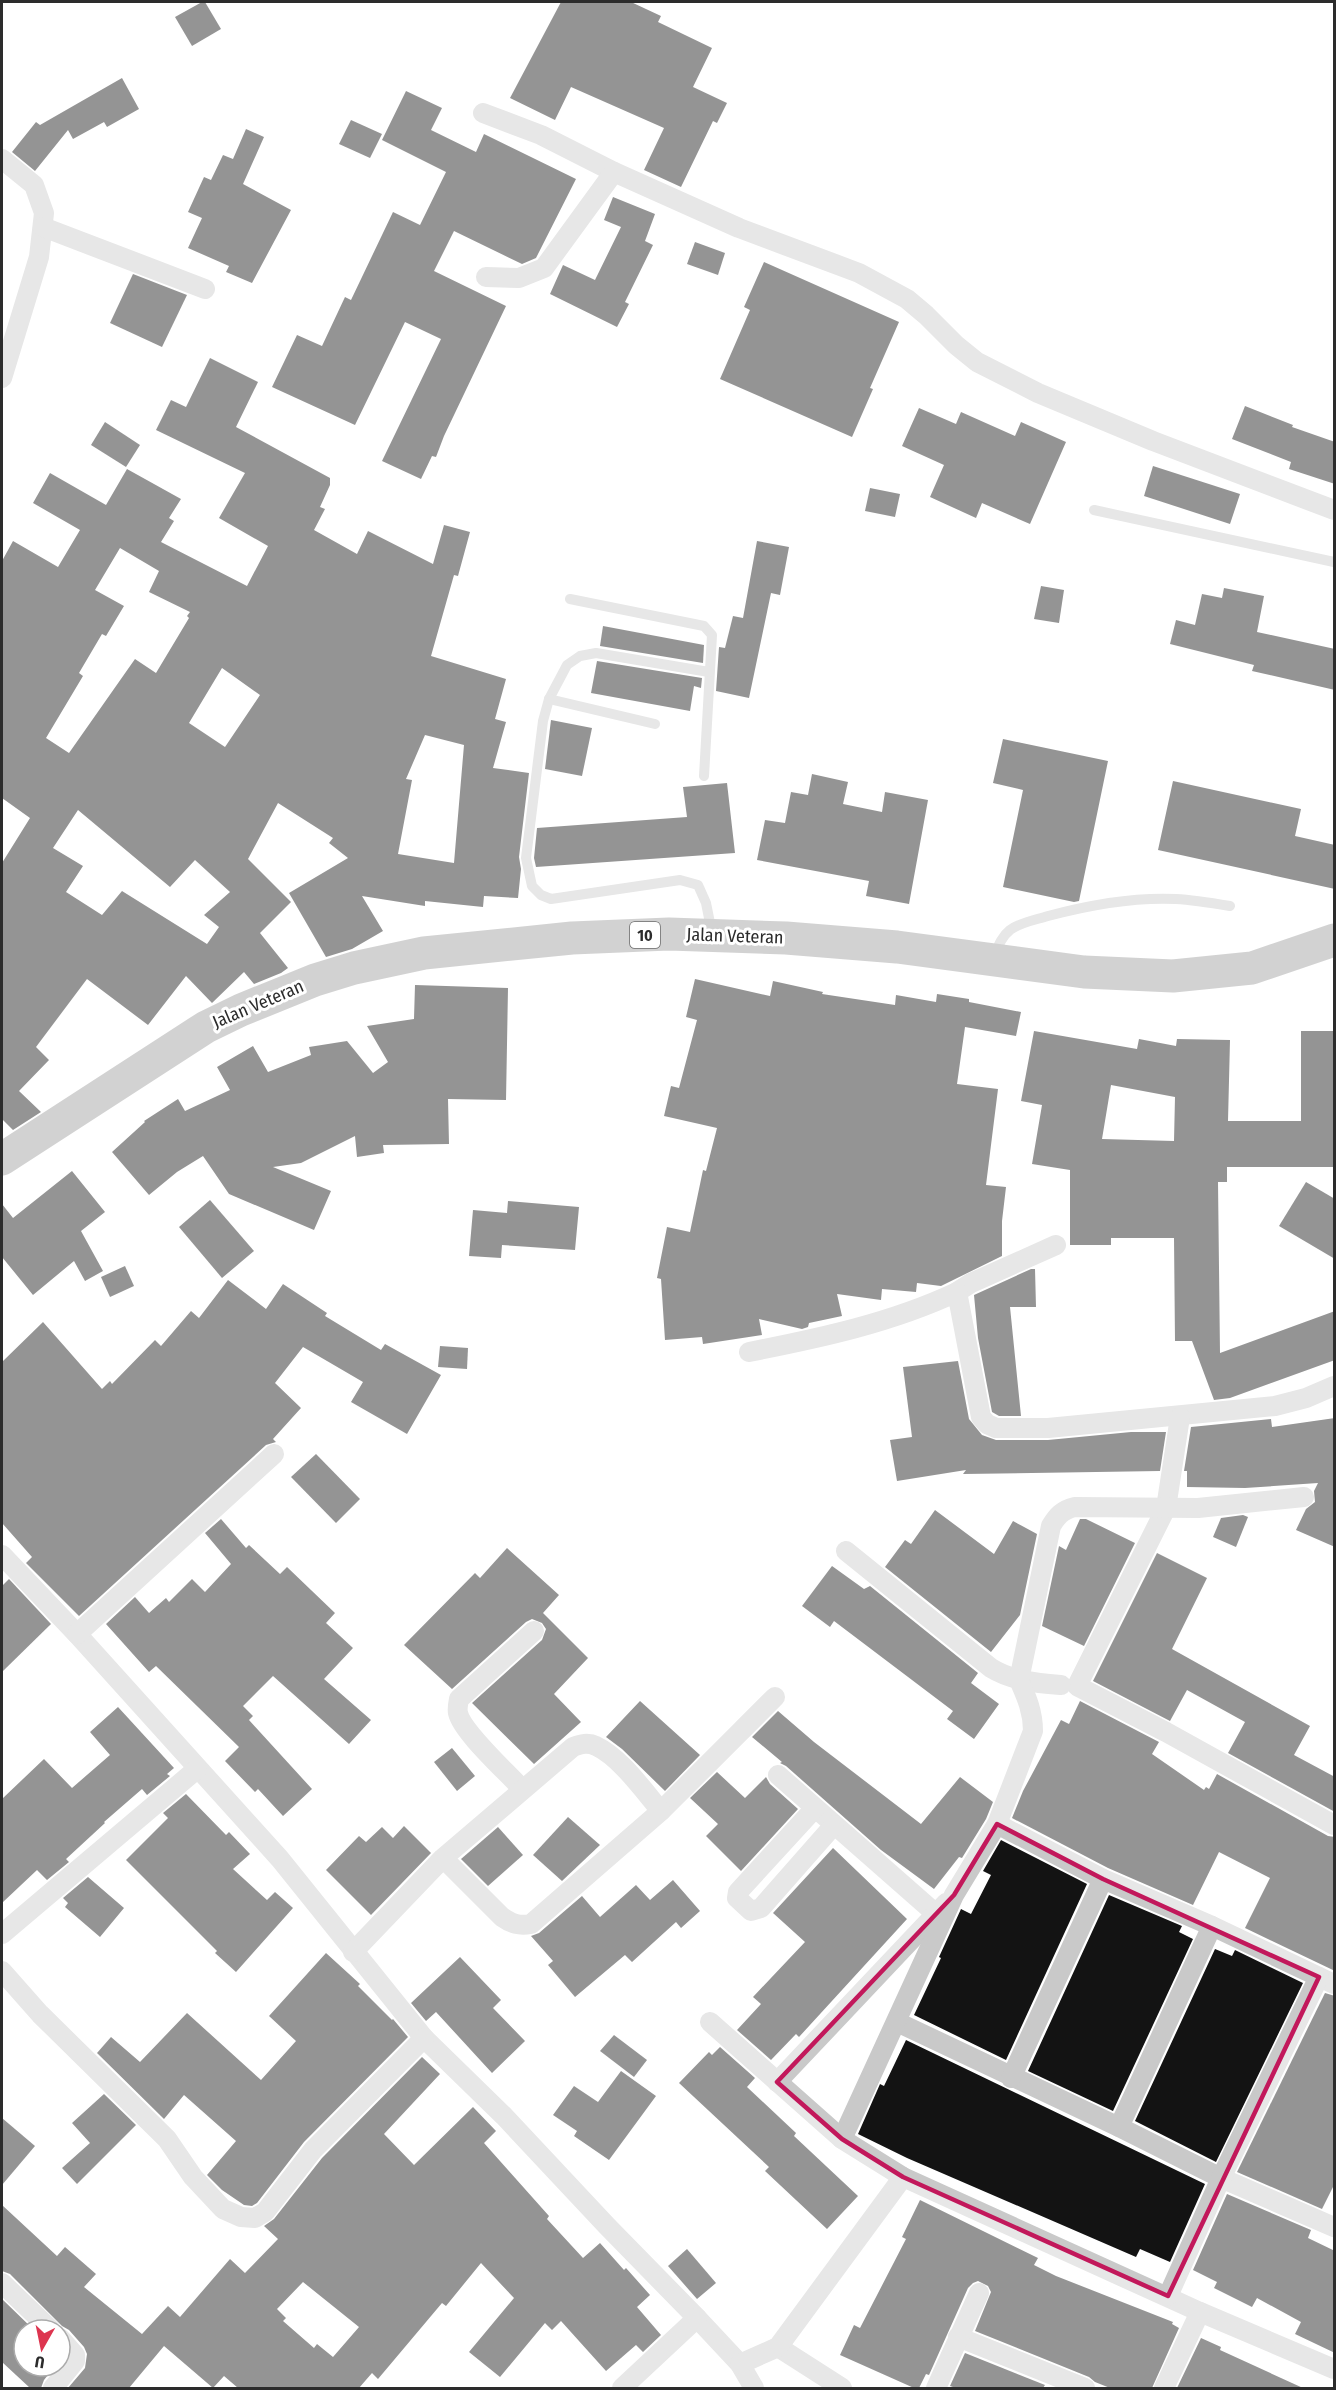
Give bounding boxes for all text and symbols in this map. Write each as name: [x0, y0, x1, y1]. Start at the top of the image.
road number: 10: [630, 922, 660, 948]
street label: Jalan Veteran: [686, 923, 784, 949]
street label: Jalan Veteran: [209, 975, 307, 1033]
north arrow: [12, 2318, 72, 2378]
text: U: [34, 2352, 46, 2372]

